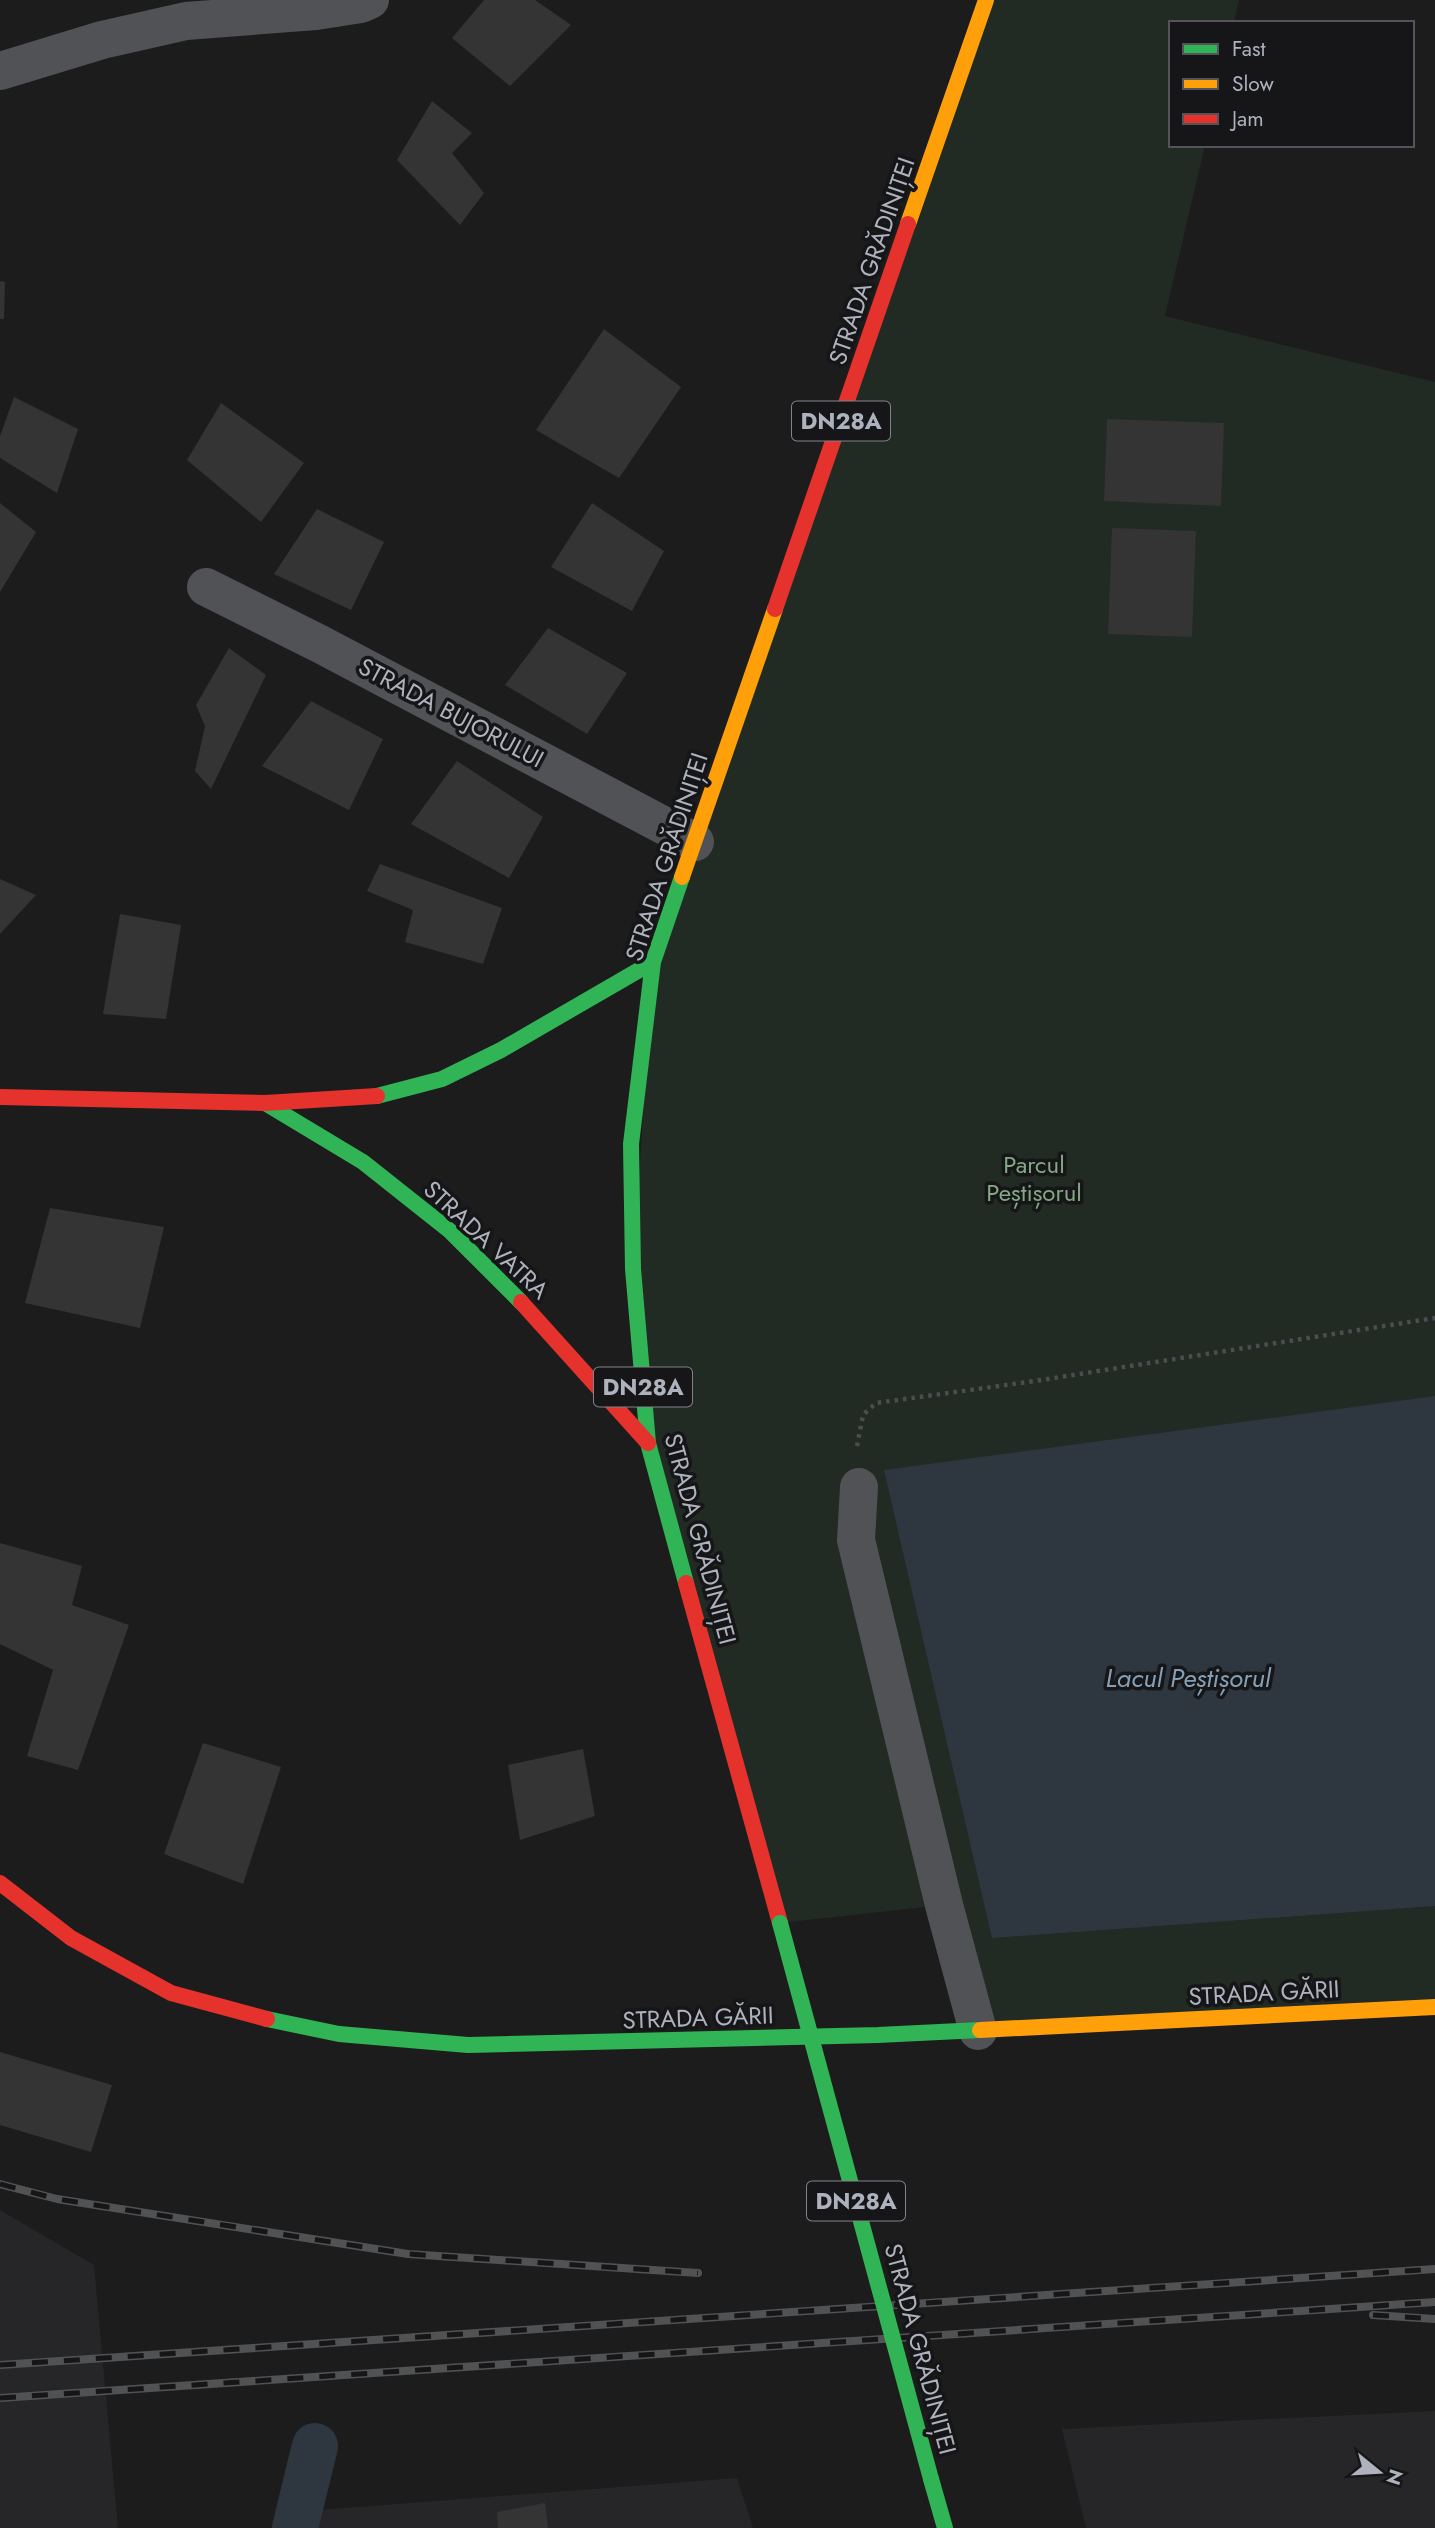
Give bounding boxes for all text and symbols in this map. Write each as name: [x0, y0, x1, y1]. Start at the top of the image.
legend: [1169, 21, 1414, 147]
text: Fast: [1232, 34, 1265, 64]
text: Slow: [1232, 69, 1274, 99]
text: Jam: [1229, 104, 1264, 134]
street label: STRADA GRĂDINIȚEI: [820, 153, 923, 369]
road number: DN28A: [792, 402, 890, 440]
street label: STRADA BUJORULUI: [352, 649, 550, 776]
street label: STRADA GRĂDINIȚEI: [616, 748, 717, 965]
park label: Parcul Peștișorul: [986, 1147, 1082, 1210]
street label: STRADA VATRA: [416, 1172, 557, 1307]
road number: DN28A: [594, 1368, 692, 1406]
street label: STRADA GRĂDINIȚEI: [655, 1430, 745, 1648]
water label: Lacul Peștișorul: [1105, 1659, 1272, 1697]
street label: STRADA GĂRII: [1188, 1971, 1340, 2014]
street label: STRADA GĂRII: [622, 1997, 774, 2038]
road number: DN28A: [807, 2182, 905, 2220]
street label: STRADA GRĂDINIȚEI: [875, 2240, 965, 2458]
north arrow: [1344, 2437, 1414, 2507]
text: N: [1380, 2466, 1410, 2488]

